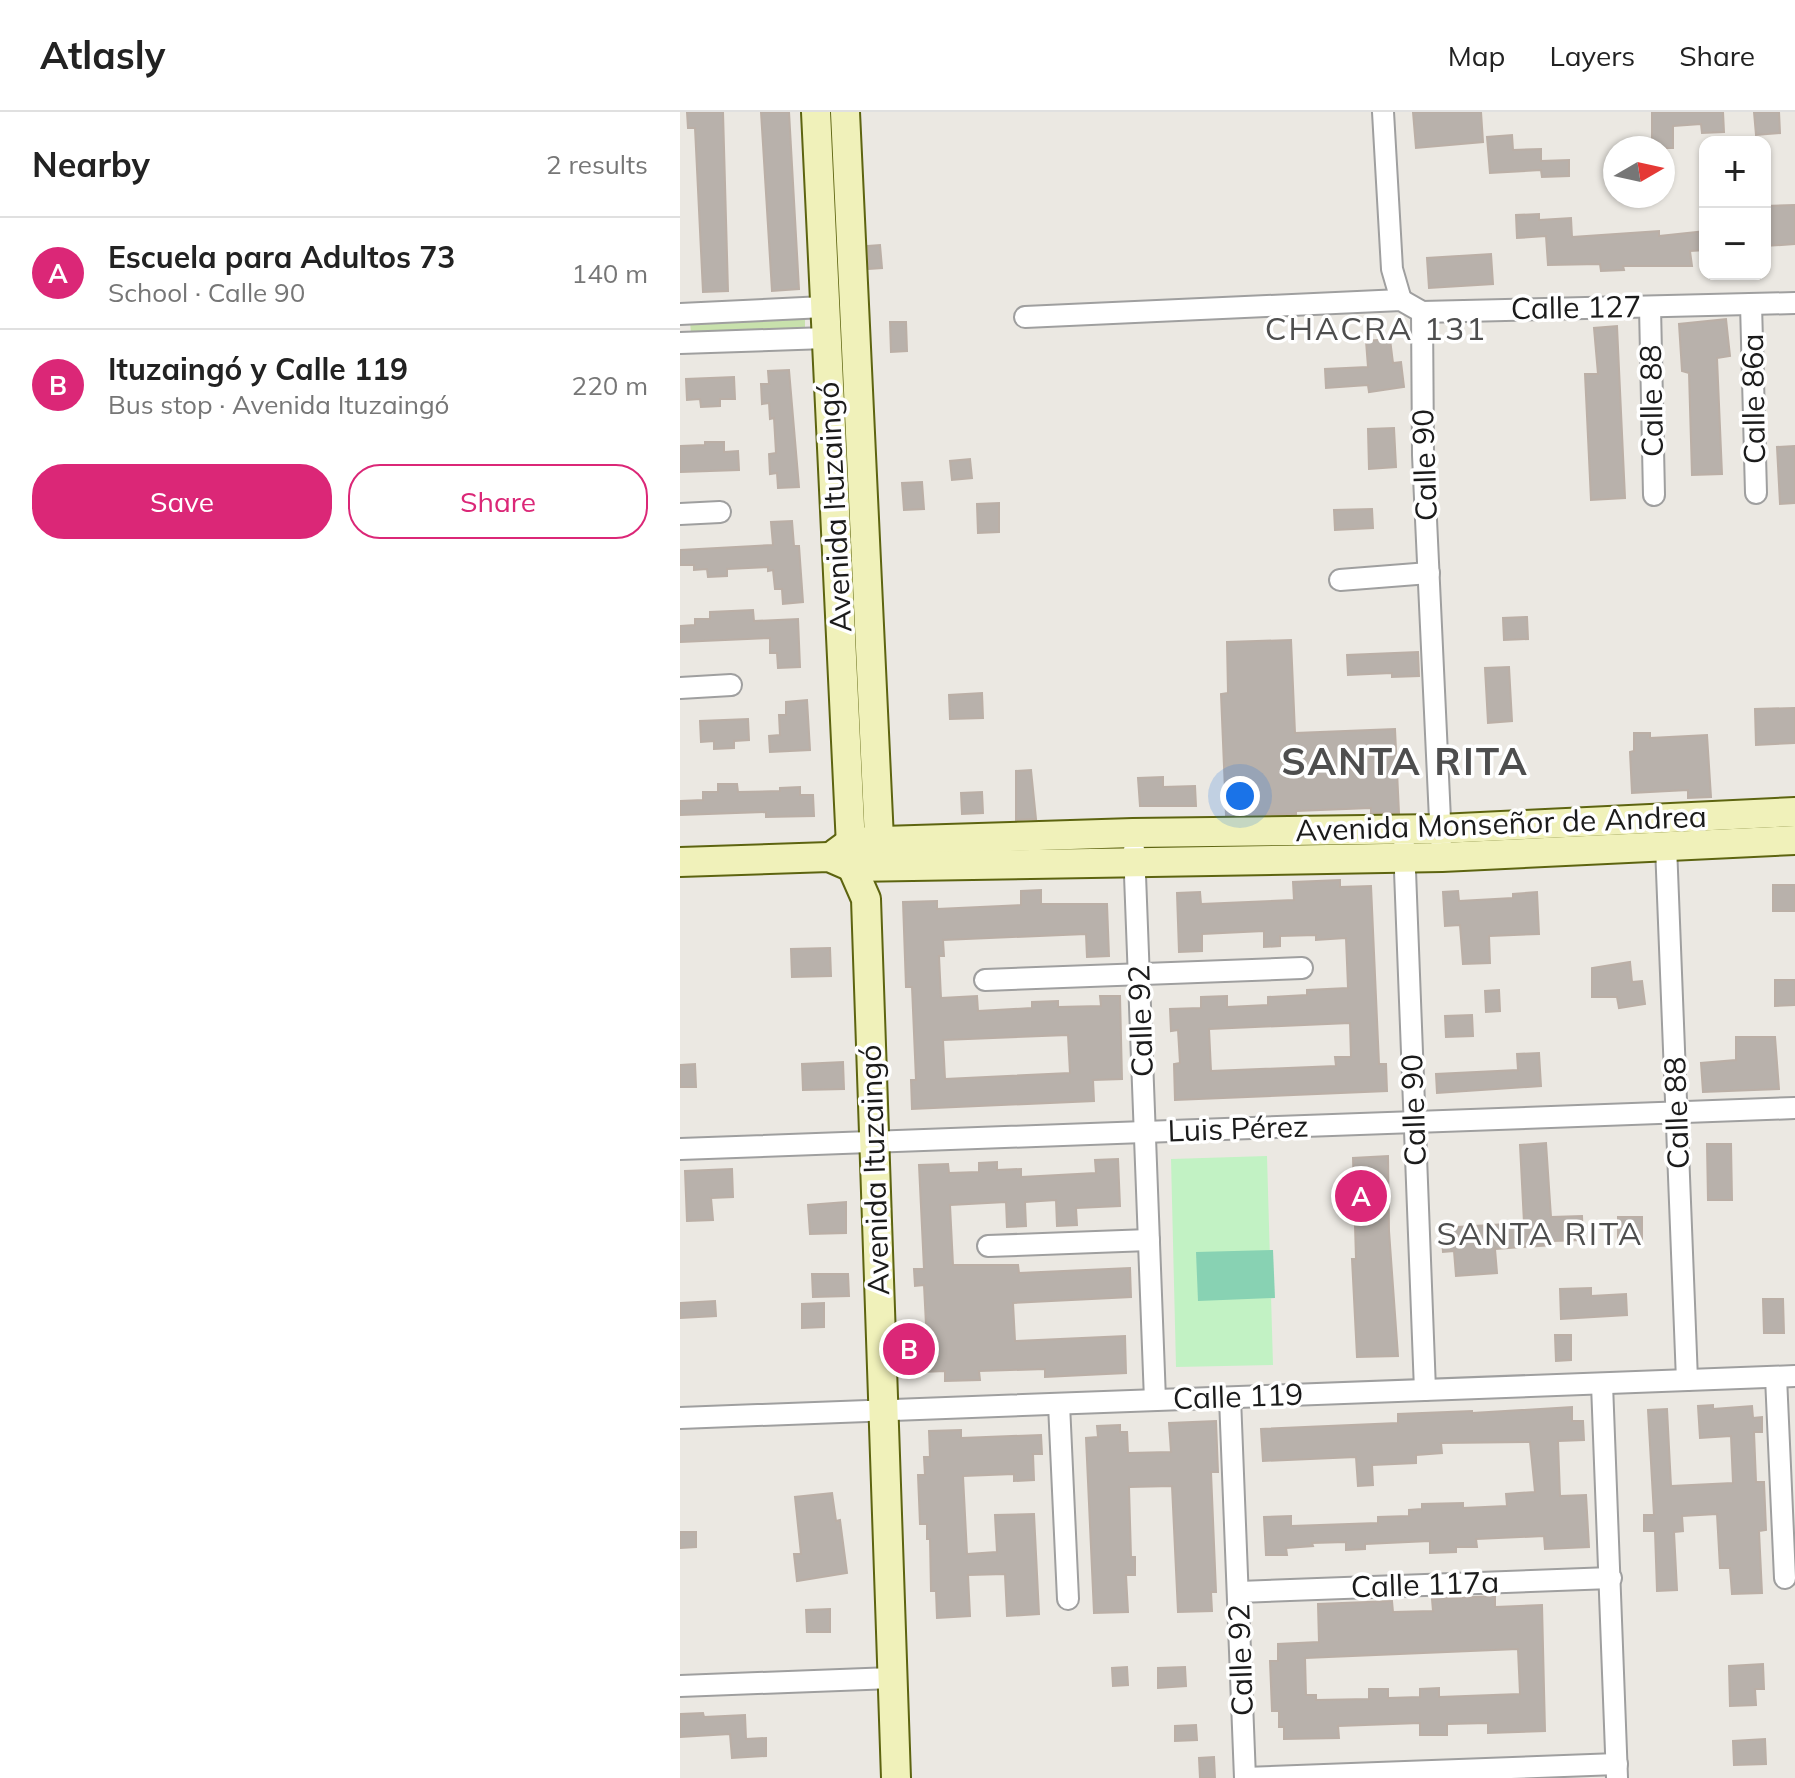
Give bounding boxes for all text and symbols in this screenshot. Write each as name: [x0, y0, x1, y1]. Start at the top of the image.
text: Atlasly: [40, 31, 165, 79]
text: Map: [1448, 38, 1505, 73]
text: Layers: [1549, 38, 1635, 73]
text: Share: [1679, 38, 1755, 73]
north arrow: [1603, 136, 1675, 208]
map controls: [1699, 136, 1771, 280]
button: +: [1699, 136, 1771, 208]
text: Nearby: [32, 143, 150, 186]
text: 2 results: [546, 148, 648, 181]
button: −: [1699, 208, 1771, 280]
text: Escuela para Adultos 73: [108, 238, 455, 276]
text: A: [48, 257, 68, 290]
text: 140 m: [572, 257, 648, 290]
text: School · Calle 90: [108, 276, 305, 309]
street label: Calle 127: [1510, 287, 1642, 327]
district label: CHACRA 131: [1265, 308, 1487, 348]
street label: Calle 86a: [1733, 333, 1773, 465]
street label: Calle 88: [1631, 344, 1671, 458]
text: Ituzaingó y Calle 119: [108, 350, 408, 388]
text: B: [49, 369, 67, 402]
text: 220 m: [572, 369, 648, 402]
street label: Avenida Ituzaingó: [808, 381, 860, 633]
text: Bus stop · Avenida Ituzaingó: [108, 388, 449, 421]
street label: Calle 90: [1403, 408, 1445, 522]
button: Save: [32, 464, 332, 539]
button: Share: [348, 464, 648, 539]
district label: SANTA RITA: [1281, 737, 1529, 785]
your location: [1220, 776, 1260, 816]
street label: Avenida Monseñor de Andrea: [1295, 797, 1707, 849]
street label: Calle 92: [1119, 964, 1161, 1078]
street label: Avenida Ituzaingó: [851, 1044, 897, 1296]
street label: Calle 90: [1392, 1053, 1434, 1167]
street label: Calle 88: [1655, 1056, 1697, 1170]
street label: Luis Pérez: [1167, 1107, 1309, 1149]
pin: A: [1335, 1166, 1387, 1226]
district label: SANTA RITA: [1437, 1213, 1643, 1253]
pin: B: [883, 1319, 935, 1379]
street label: Calle 119: [1172, 1375, 1304, 1417]
street label: Calle 117a: [1350, 1562, 1500, 1606]
street label: Calle 92: [1219, 1603, 1261, 1717]

